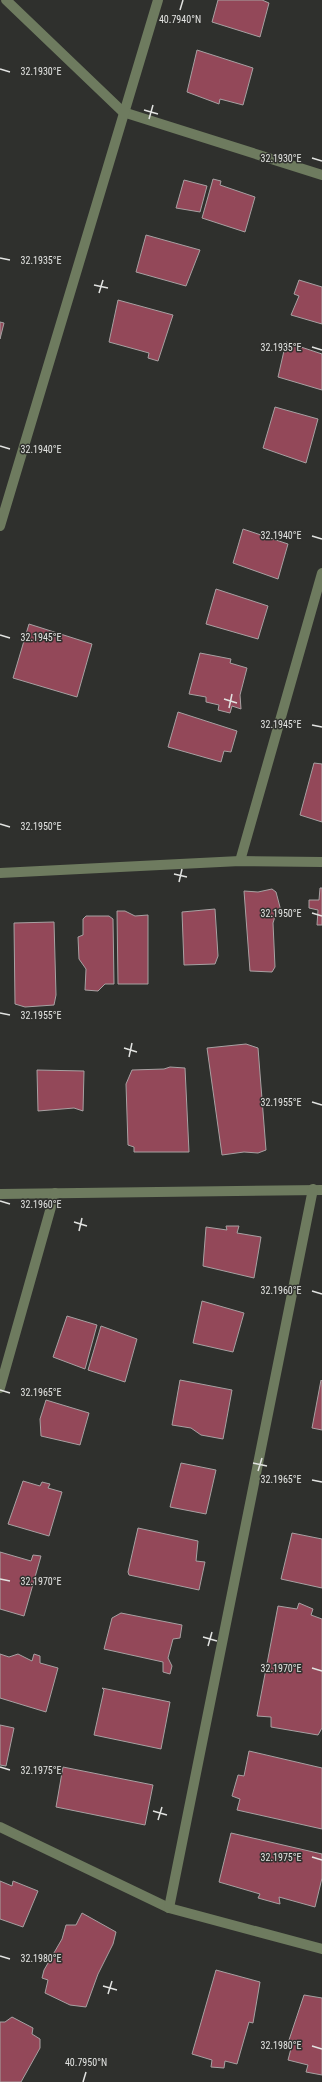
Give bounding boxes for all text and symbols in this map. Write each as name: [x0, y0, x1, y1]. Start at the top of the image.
text: 40.7940°N: [159, 14, 201, 25]
text: 32.1930°E: [21, 66, 62, 77]
text: 32.1930°E: [261, 153, 302, 164]
text: 32.1935°E: [21, 255, 62, 266]
text: 32.1935°E: [261, 342, 302, 353]
text: 32.1940°E: [21, 444, 62, 455]
text: 32.1940°E: [261, 530, 302, 541]
text: 32.1945°E: [21, 632, 62, 643]
text: 32.1945°E: [261, 719, 302, 730]
text: 32.1950°E: [21, 821, 62, 832]
text: 32.1950°E: [261, 908, 302, 919]
text: 32.1955°E: [21, 1010, 62, 1021]
text: 32.1955°E: [261, 1097, 302, 1108]
text: 32.1960°E: [21, 1199, 62, 1210]
text: 32.1960°E: [261, 1285, 302, 1296]
text: 32.1965°E: [21, 1387, 62, 1398]
text: 32.1965°E: [261, 1474, 302, 1485]
text: 32.1970°E: [21, 1576, 62, 1587]
text: 32.1970°E: [261, 1663, 302, 1674]
text: 32.1975°E: [21, 1765, 62, 1776]
text: 32.1975°E: [261, 1852, 302, 1863]
text: 32.1980°E: [21, 1953, 62, 1964]
text: 32.1980°E: [261, 2040, 302, 2051]
text: 40.7950°N: [65, 2057, 107, 2068]

